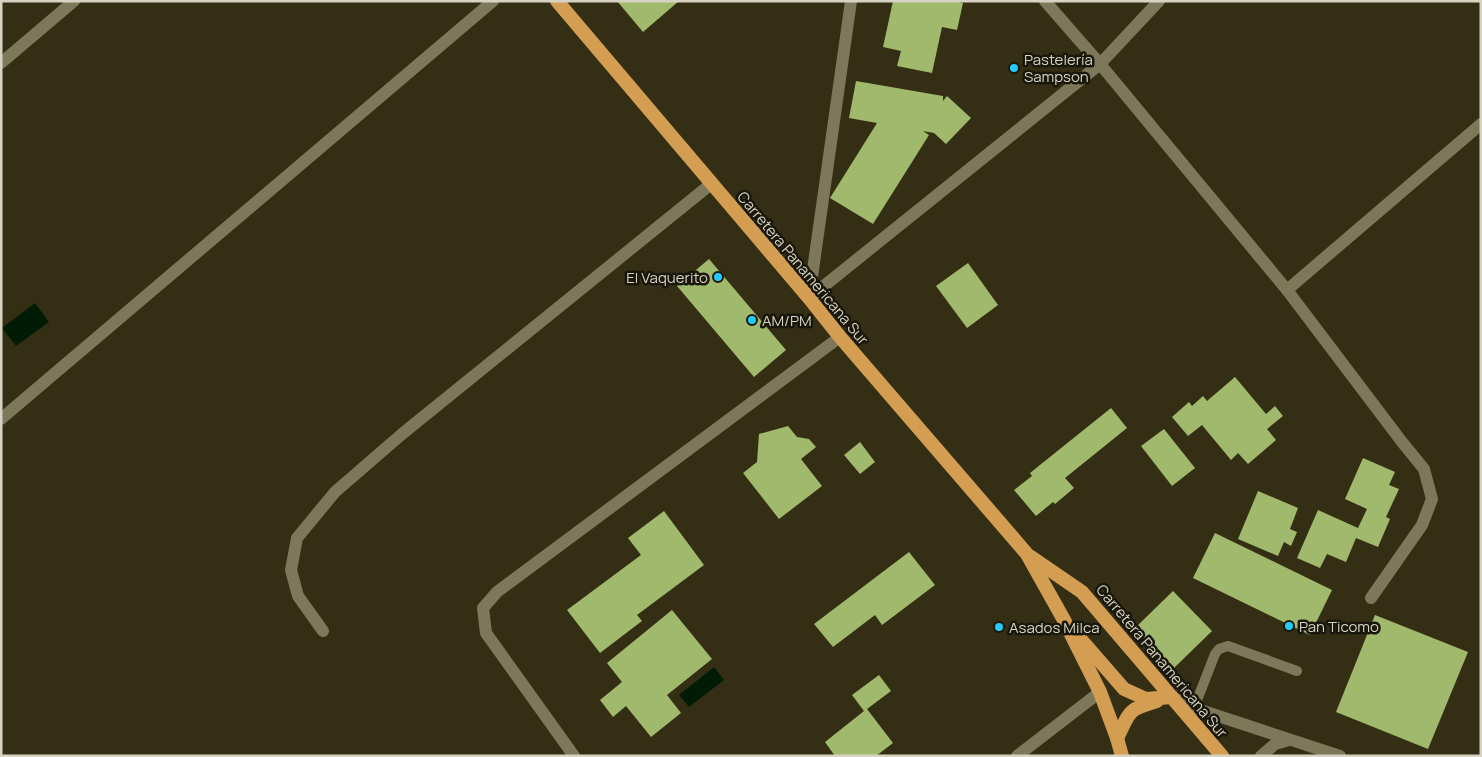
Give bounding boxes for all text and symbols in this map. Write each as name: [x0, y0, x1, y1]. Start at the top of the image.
place label: Pastelería Sampson: [1024, 49, 1093, 87]
marker: Pastelería Sampson: [1008, 62, 1020, 74]
street label: Carretera Panamericana Sur: [732, 187, 874, 350]
place label: El Vaquerito: [626, 267, 708, 288]
marker: El Vaquerito: [712, 271, 724, 283]
place label: AM/PM: [762, 310, 812, 331]
marker: AM/PM: [746, 314, 758, 326]
street label: Carretera Panamericana Sur: [1091, 580, 1233, 743]
place label: Pan Ticomo: [1299, 616, 1379, 637]
place label: Asados Milca: [1009, 617, 1099, 638]
marker: Pan Ticomo: [1283, 620, 1295, 632]
marker: Asados Milca: [993, 621, 1005, 633]

